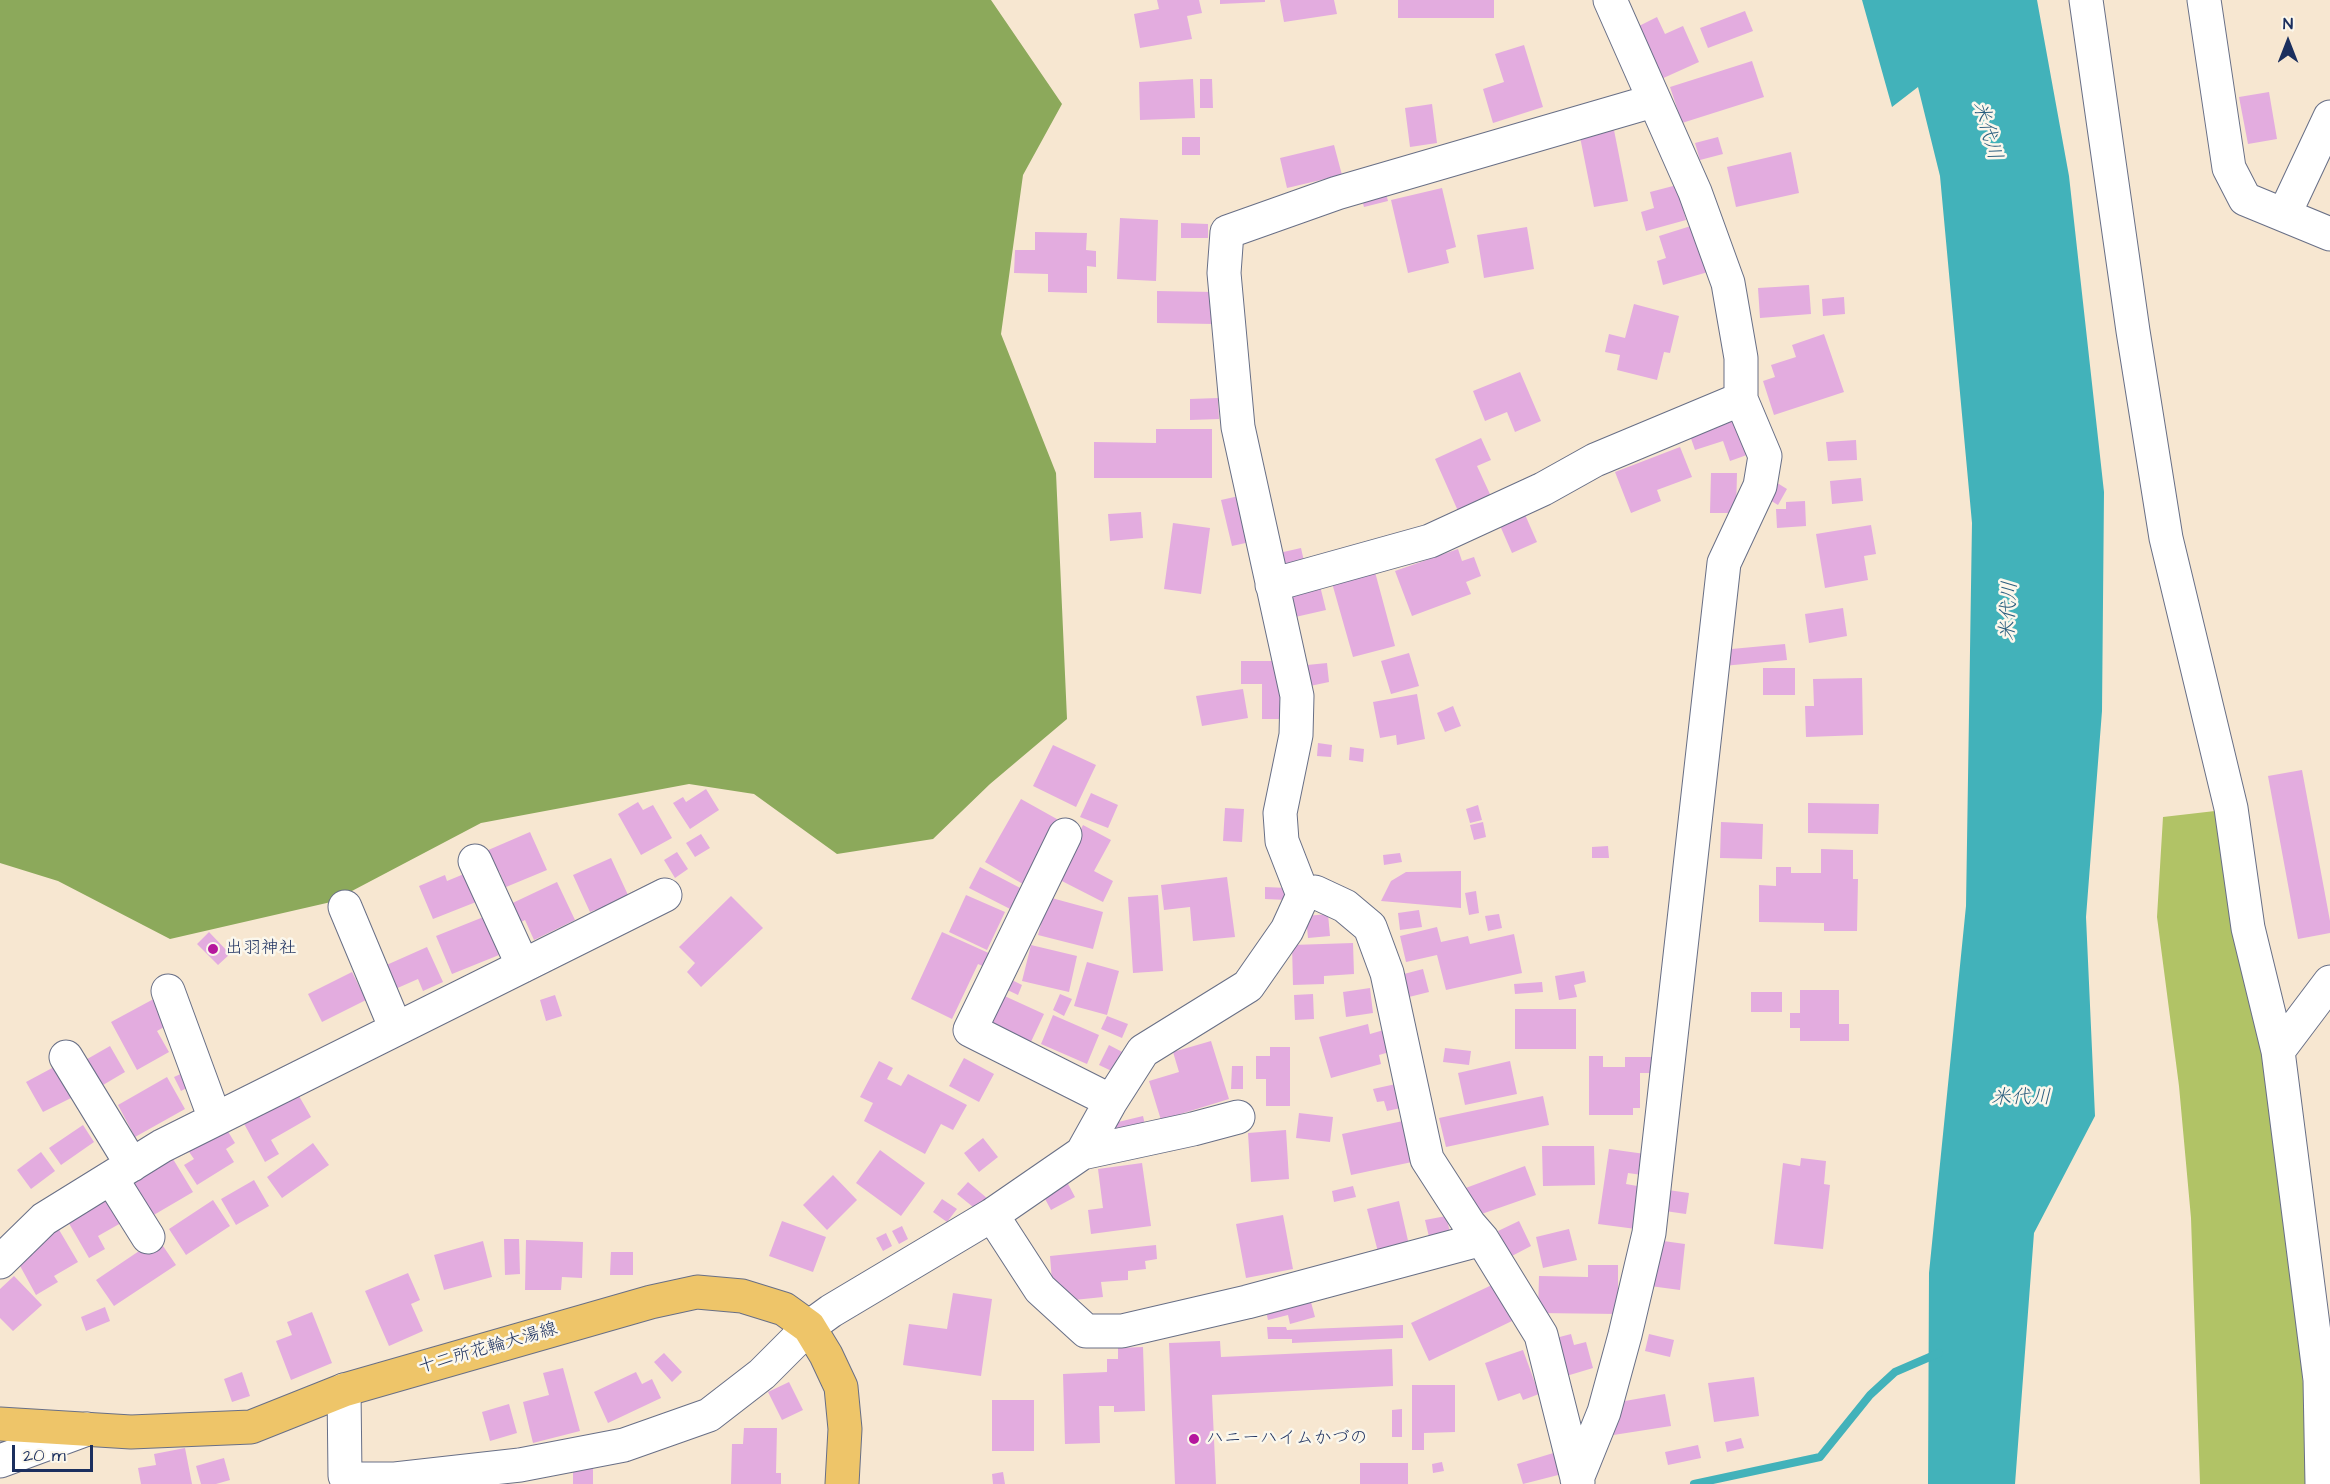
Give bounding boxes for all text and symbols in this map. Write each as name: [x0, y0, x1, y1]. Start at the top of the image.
north arrow: [2258, 12, 2318, 72]
text: N: [2283, 13, 2293, 35]
water label: 米代川: [1966, 99, 2006, 163]
water label: 米代川: [1996, 580, 2024, 642]
place label: 出羽神社: [225, 938, 297, 960]
marker: 出羽神社: [206, 942, 220, 956]
water label: 米代川: [1991, 1087, 2051, 1111]
street label: 十二所花輪大湯線: [416, 1319, 560, 1379]
place label: ハニーハイムかづの: [1206, 1428, 1368, 1450]
marker: ハニーハイムかづの: [1187, 1432, 1201, 1446]
scale bar: [15, 1433, 96, 1471]
text: 20 m: [23, 1443, 66, 1468]

